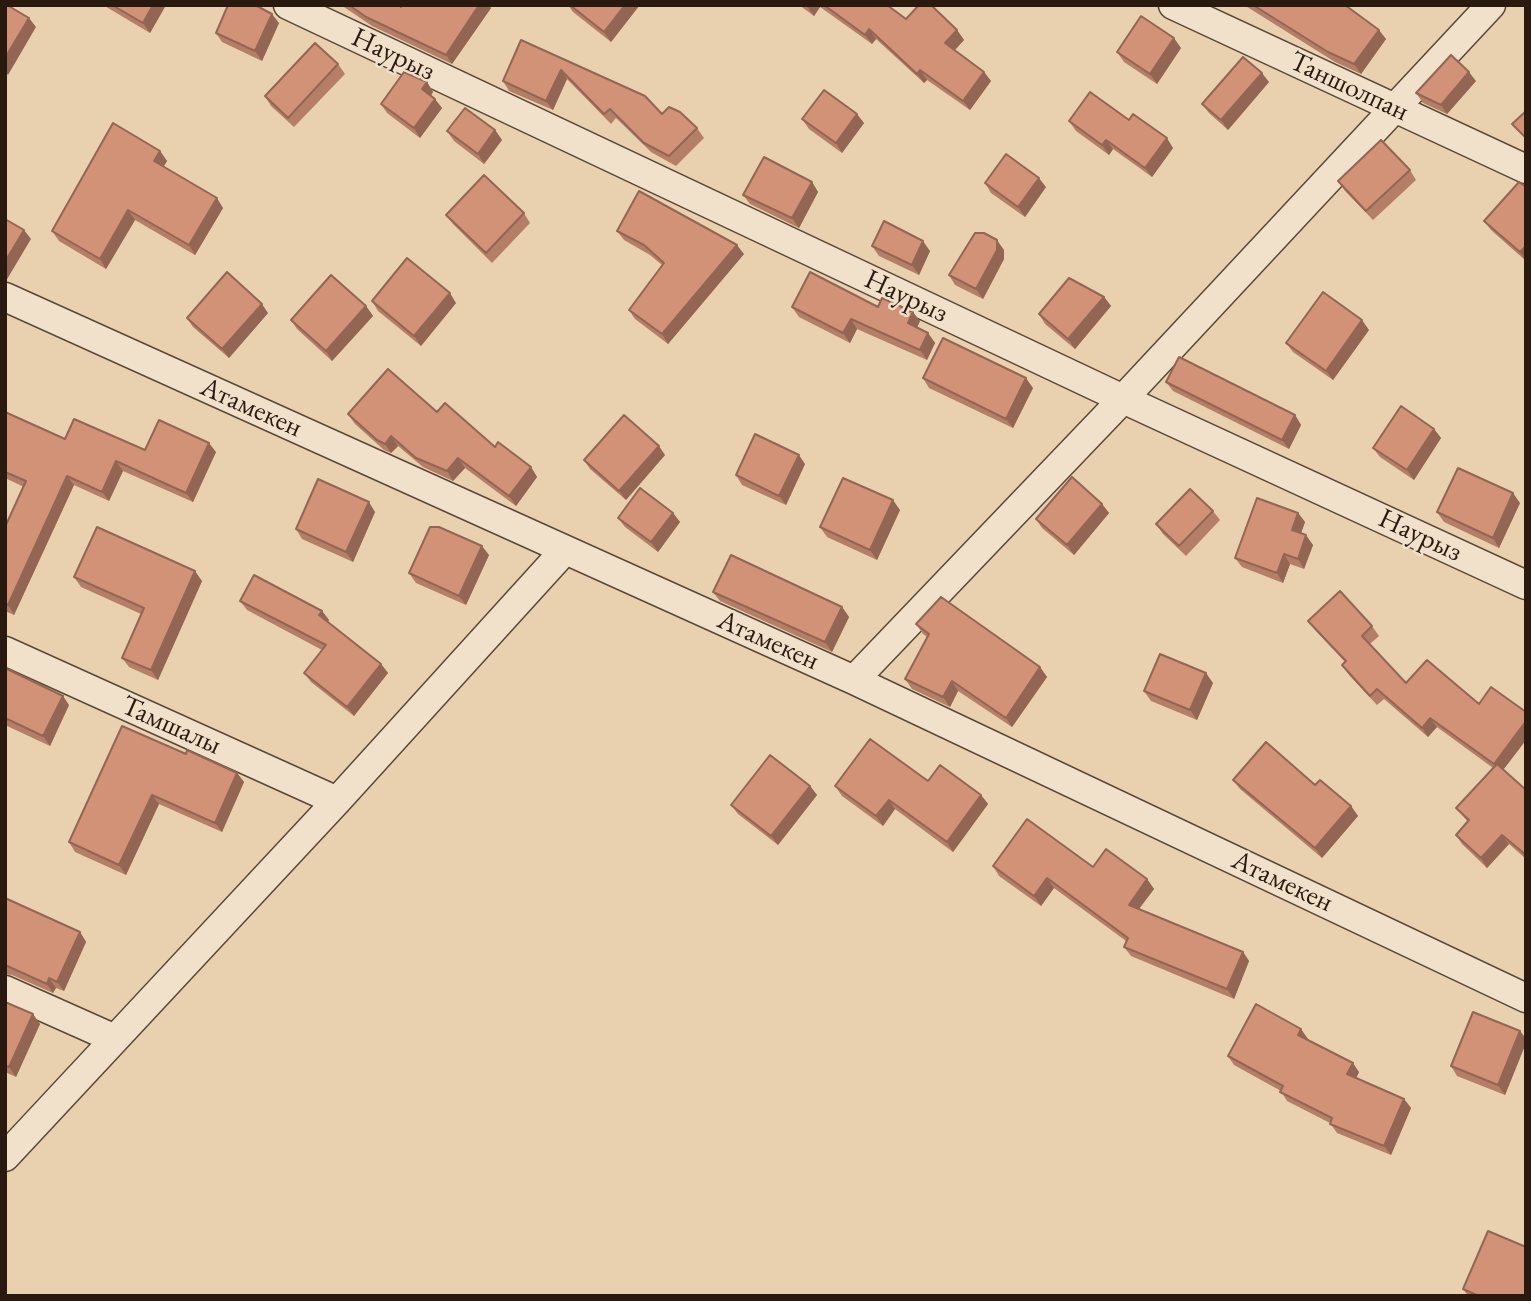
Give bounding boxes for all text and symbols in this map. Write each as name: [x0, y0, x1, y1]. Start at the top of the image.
street label: Наурыз: [346, 21, 440, 89]
street label: Таншолпан: [1284, 45, 1414, 129]
street label: Наурыз: [859, 263, 953, 331]
street label: Атамекен: [195, 371, 307, 445]
street label: Наурыз: [1373, 502, 1467, 570]
street label: Атамекен: [712, 604, 824, 678]
street label: Тамшалы: [116, 689, 226, 763]
street label: Атамекен: [1226, 844, 1338, 920]

